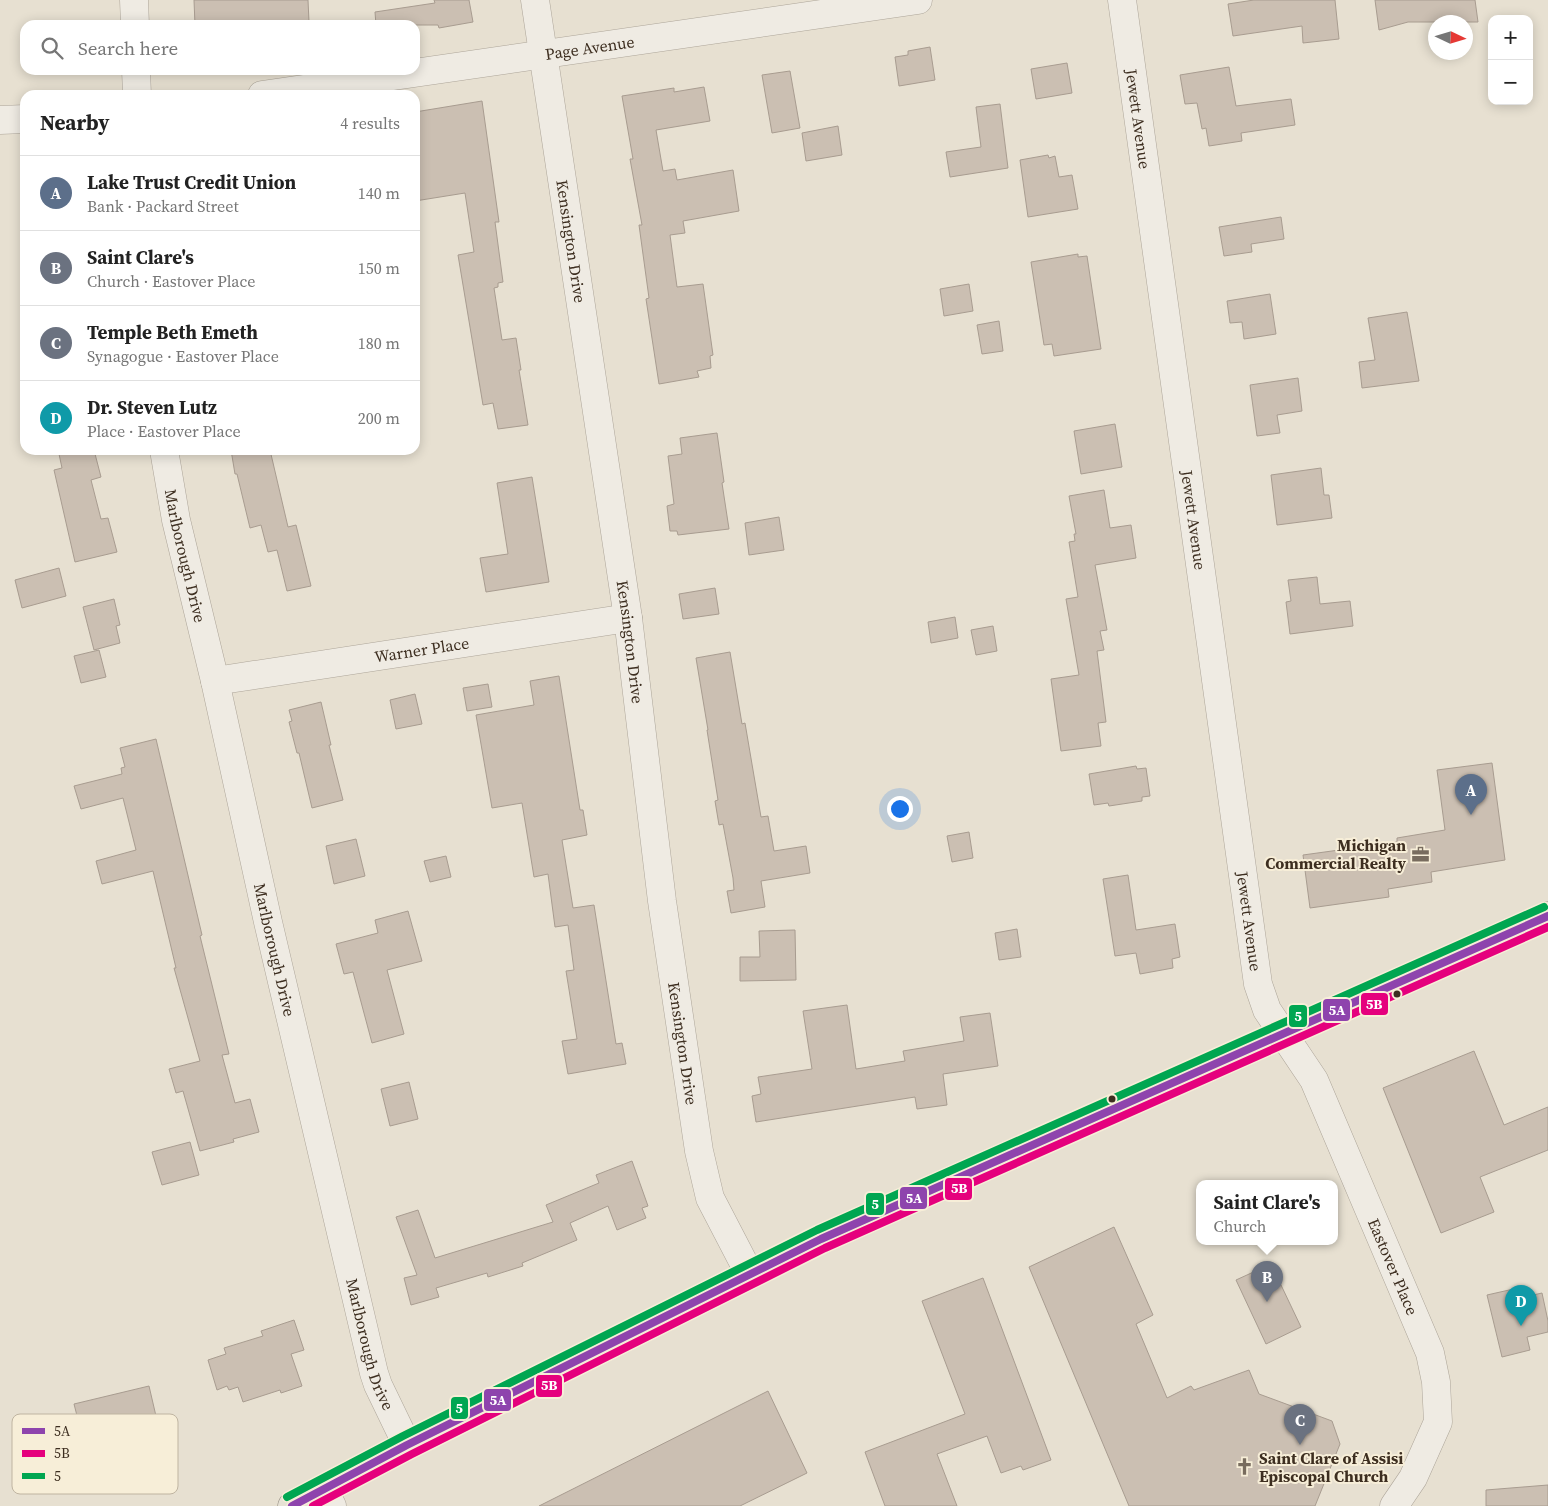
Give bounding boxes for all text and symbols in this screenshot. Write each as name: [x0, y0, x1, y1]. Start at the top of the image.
north arrow: [1428, 15, 1473, 60]
map controls: [1488, 15, 1533, 105]
button: +: [1488, 15, 1533, 60]
search box: [20, 20, 420, 75]
street label: Page Avenue: [543, 30, 636, 65]
icon: search: [38, 34, 66, 62]
text: Search here: [78, 35, 178, 61]
button: −: [1488, 60, 1533, 105]
street label: Jewett Avenue: [1121, 67, 1156, 170]
text: Nearby: [40, 108, 110, 137]
text: 4 results: [340, 112, 400, 134]
text: Lake Trust Credit Union: [87, 169, 296, 195]
street label: Kensington Drive: [551, 178, 591, 304]
text: A: [51, 182, 61, 204]
text: 140 m: [358, 182, 400, 204]
text: Bank · Packard Street: [87, 195, 239, 217]
text: Saint Clare's: [87, 244, 194, 270]
text: B: [51, 257, 61, 279]
text: 150 m: [358, 257, 400, 279]
text: Church · Eastover Place: [87, 270, 255, 292]
text: Temple Beth Emeth: [87, 319, 258, 345]
text: C: [51, 332, 61, 354]
text: 180 m: [358, 332, 400, 354]
text: Synagogue · Eastover Place: [87, 345, 279, 367]
text: Dr. Steven Lutz: [87, 394, 217, 420]
text: D: [50, 407, 62, 429]
text: 200 m: [358, 407, 400, 429]
text: Place · Eastover Place: [87, 420, 241, 442]
street label: Jewett Avenue: [1176, 468, 1212, 571]
street label: Marlborough Drive: [160, 487, 211, 625]
street label: Kensington Drive: [611, 579, 649, 705]
street label: Warner Place: [373, 631, 471, 668]
pin: A: [1455, 774, 1487, 815]
your location: [887, 796, 913, 822]
place label: Michigan Commercial Realty: [1265, 834, 1406, 874]
office icon: Michigan Commercial Realty: [1410, 844, 1430, 864]
street label: Jewett Avenue: [1231, 869, 1267, 973]
street label: Marlborough Drive: [249, 881, 301, 1019]
street label: Kensington Drive: [663, 980, 703, 1106]
unlabelled marker: [1392, 989, 1402, 999]
line badge: 5B: [1360, 992, 1389, 1016]
text: 5B: [1366, 994, 1382, 1014]
line badge: 5A: [1322, 998, 1351, 1022]
text: 5A: [1328, 1000, 1346, 1020]
line badge: 5: [1288, 1004, 1308, 1028]
text: 5: [1294, 1006, 1302, 1026]
unlabelled marker: [1107, 1094, 1117, 1104]
line badge: 5B: [944, 1177, 973, 1201]
text: 5B: [951, 1178, 967, 1198]
popup: [1196, 1180, 1338, 1245]
line badge: 5A: [899, 1186, 928, 1210]
text: 5A: [905, 1188, 923, 1208]
text: Saint Clare's: [1214, 1189, 1320, 1215]
line badge: 5: [865, 1192, 885, 1216]
text: 5: [871, 1194, 879, 1214]
text: Church: [1214, 1215, 1266, 1237]
street label: Eastover Place: [1363, 1215, 1424, 1319]
pin: B: [1251, 1261, 1283, 1302]
street label: Marlborough Drive: [341, 1276, 400, 1414]
pin: D: [1505, 1285, 1537, 1326]
line badge: 5B: [535, 1374, 563, 1398]
text: 5B: [541, 1375, 557, 1395]
line badge: 5A: [483, 1388, 512, 1412]
text: 5A: [489, 1390, 507, 1410]
line badge: 5: [450, 1396, 469, 1420]
text: 5: [455, 1398, 463, 1418]
pin: C: [1284, 1404, 1316, 1445]
legend: [12, 1414, 178, 1494]
text: 5A: [54, 1421, 71, 1441]
text: 5B: [54, 1443, 70, 1463]
place label: Saint Clare of Assisi Episcopal Church: [1259, 1447, 1403, 1487]
church icon: Saint Clare of Assisi Episcopal Church: [1235, 1457, 1255, 1477]
text: 5: [54, 1466, 61, 1486]

